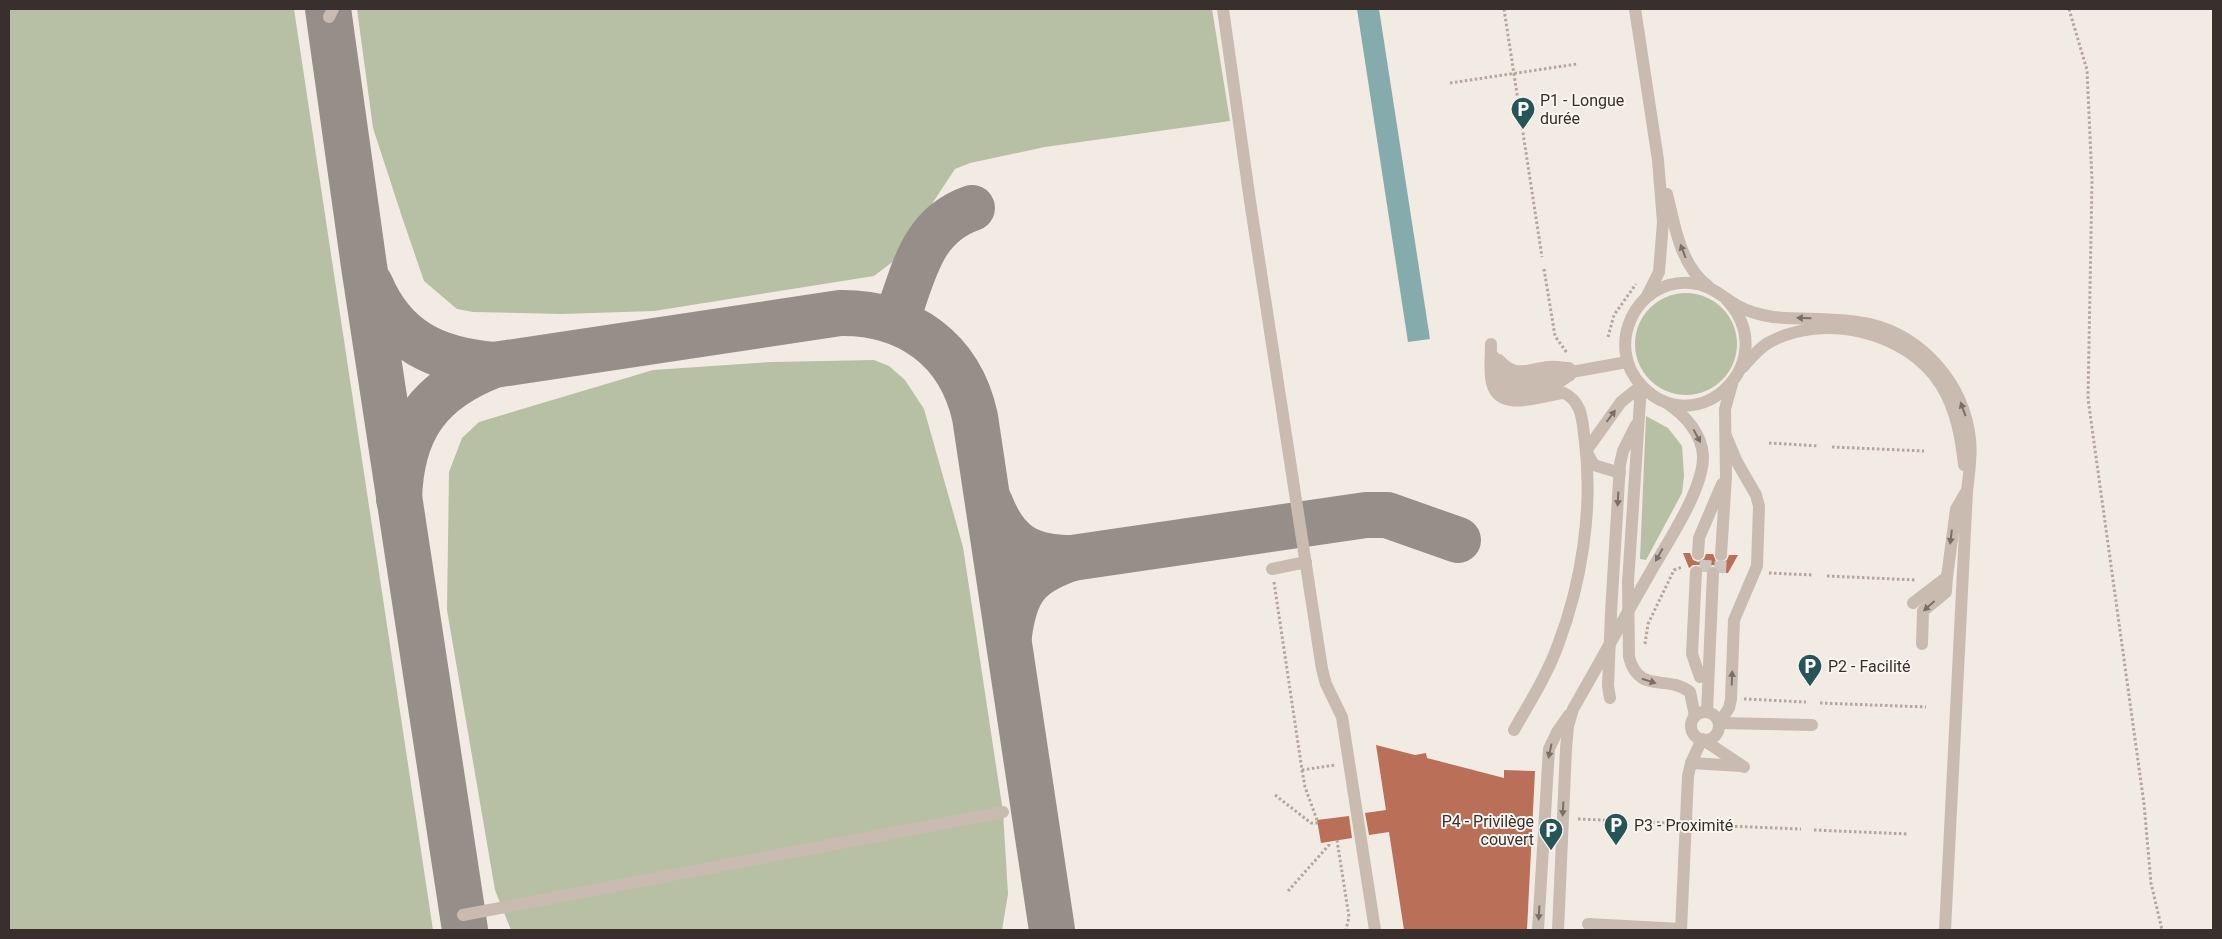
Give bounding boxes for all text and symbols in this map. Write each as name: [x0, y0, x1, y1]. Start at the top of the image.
place label: P1 - Longue durée: [1540, 91, 1624, 128]
parking icon: P1 - Longue durée: [1510, 96, 1536, 130]
one-way arrow: [1679, 244, 1687, 259]
one-way arrow: [1796, 314, 1812, 322]
one-way arrow: [1959, 401, 1967, 416]
one-way arrow: [1605, 410, 1616, 423]
one-way arrow: [1692, 429, 1701, 442]
one-way arrow: [1613, 491, 1621, 507]
one-way arrow: [1947, 529, 1955, 545]
one-way arrow: [1655, 549, 1664, 562]
one-way arrow: [1923, 600, 1935, 612]
parking icon: P2 - Facilité: [1797, 653, 1823, 687]
place label: P2 - Facilité: [1828, 657, 1911, 676]
one-way arrow: [1728, 670, 1736, 686]
one-way arrow: [1642, 677, 1657, 685]
one-way arrow: [1546, 743, 1554, 758]
one-way arrow: [1559, 802, 1567, 818]
place label: P4 - Privilège couvert: [1442, 812, 1534, 849]
parking icon: P3 - Proximité: [1603, 812, 1629, 846]
place label: P3 - Proximité: [1634, 816, 1733, 835]
parking icon: P4 - Privilège couvert: [1538, 817, 1564, 851]
one-way arrow: [1535, 905, 1543, 921]

